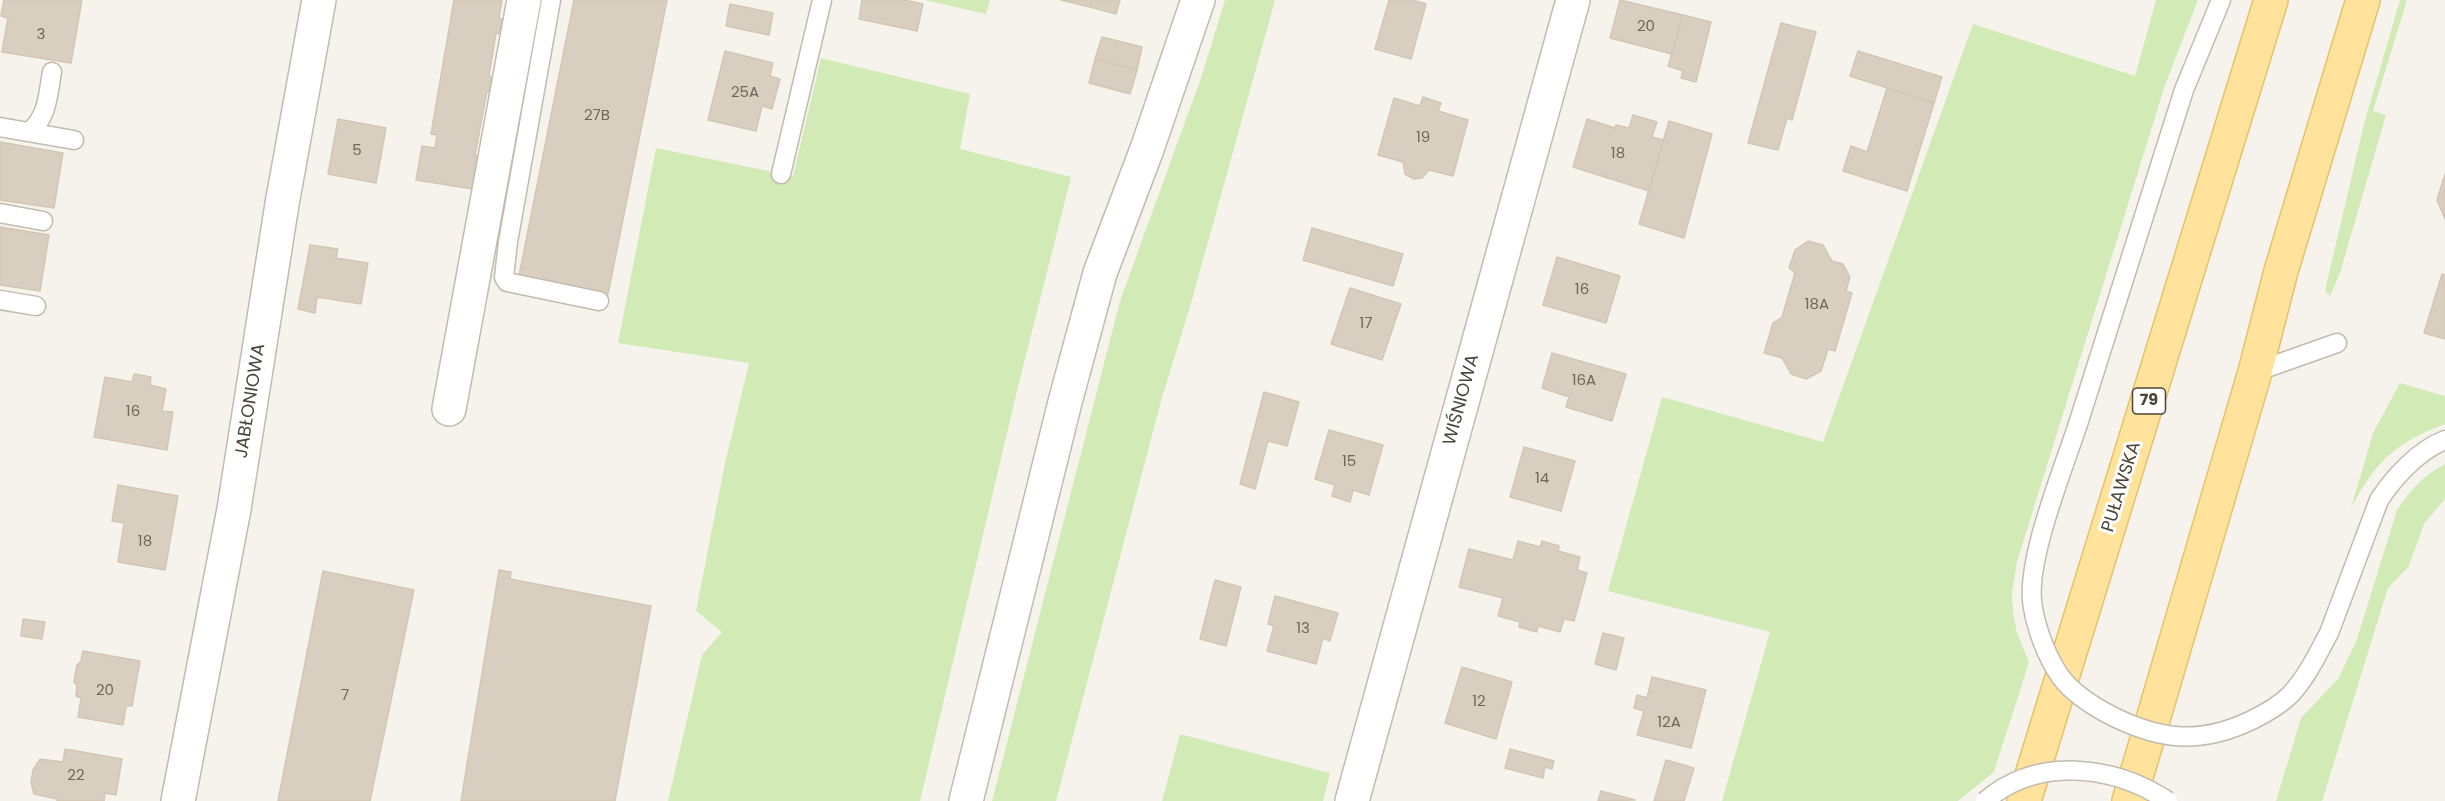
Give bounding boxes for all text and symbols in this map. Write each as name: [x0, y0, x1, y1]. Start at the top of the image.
house number: 20: [1637, 18, 1655, 36]
house number: 3: [37, 26, 45, 44]
house number: 25A: [731, 84, 759, 102]
house number: 27B: [584, 107, 610, 125]
house number: 19: [1416, 129, 1430, 147]
house number: 5: [352, 142, 362, 160]
house number: 18: [1611, 145, 1625, 163]
house number: 16: [1575, 281, 1589, 299]
house number: 18A: [1805, 296, 1829, 314]
house number: 17: [1360, 315, 1372, 333]
street label: JABŁONIOWA: [231, 342, 271, 460]
street label: WIŚNIOWA: [1439, 352, 1485, 448]
house number: 16A: [1572, 372, 1596, 390]
road number: 79: [2132, 388, 2166, 414]
house number: 16: [126, 403, 140, 421]
street label: PUŁAWSKA: [2098, 439, 2146, 535]
house number: 15: [1342, 453, 1356, 471]
house number: 14: [1535, 470, 1549, 488]
house number: 18: [138, 533, 152, 551]
house number: 13: [1296, 620, 1310, 638]
house number: 20: [96, 682, 114, 700]
house number: 7: [341, 687, 349, 705]
house number: 12: [1472, 693, 1486, 711]
house number: 12A: [1657, 714, 1681, 732]
house number: 22: [67, 767, 85, 785]

